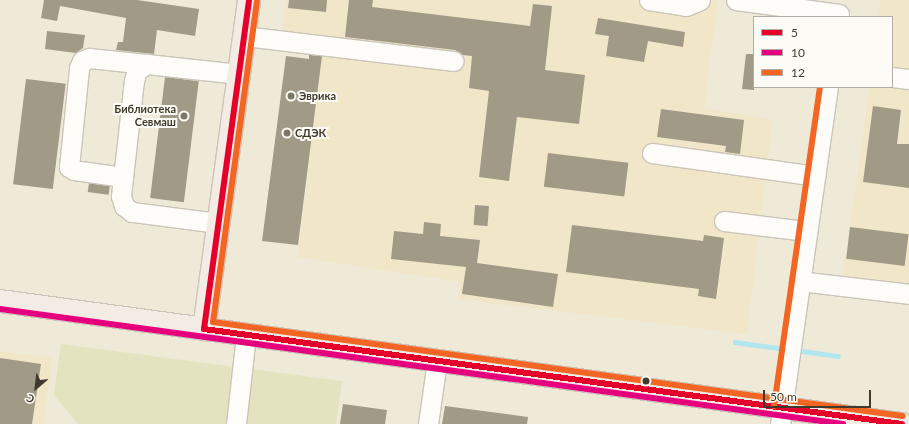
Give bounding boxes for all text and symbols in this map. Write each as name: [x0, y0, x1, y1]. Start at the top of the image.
legend: [753, 16, 893, 88]
text: 5: [791, 25, 798, 40]
text: 10: [791, 45, 805, 60]
text: 12: [791, 65, 805, 80]
place label: Эврика: [299, 89, 336, 103]
marker: Эврика: [286, 91, 296, 101]
place label: Библиотека Севмаш: [114, 103, 176, 129]
marker: Библиотека Севмаш: [179, 111, 189, 121]
place label: СДЭК: [295, 126, 326, 140]
marker: СДЭК: [282, 128, 292, 138]
north arrow: [16, 368, 56, 408]
unlabelled marker: [641, 376, 651, 386]
scale bar: [765, 382, 873, 408]
text: 50 m: [770, 389, 797, 404]
text: С: [24, 392, 36, 406]

